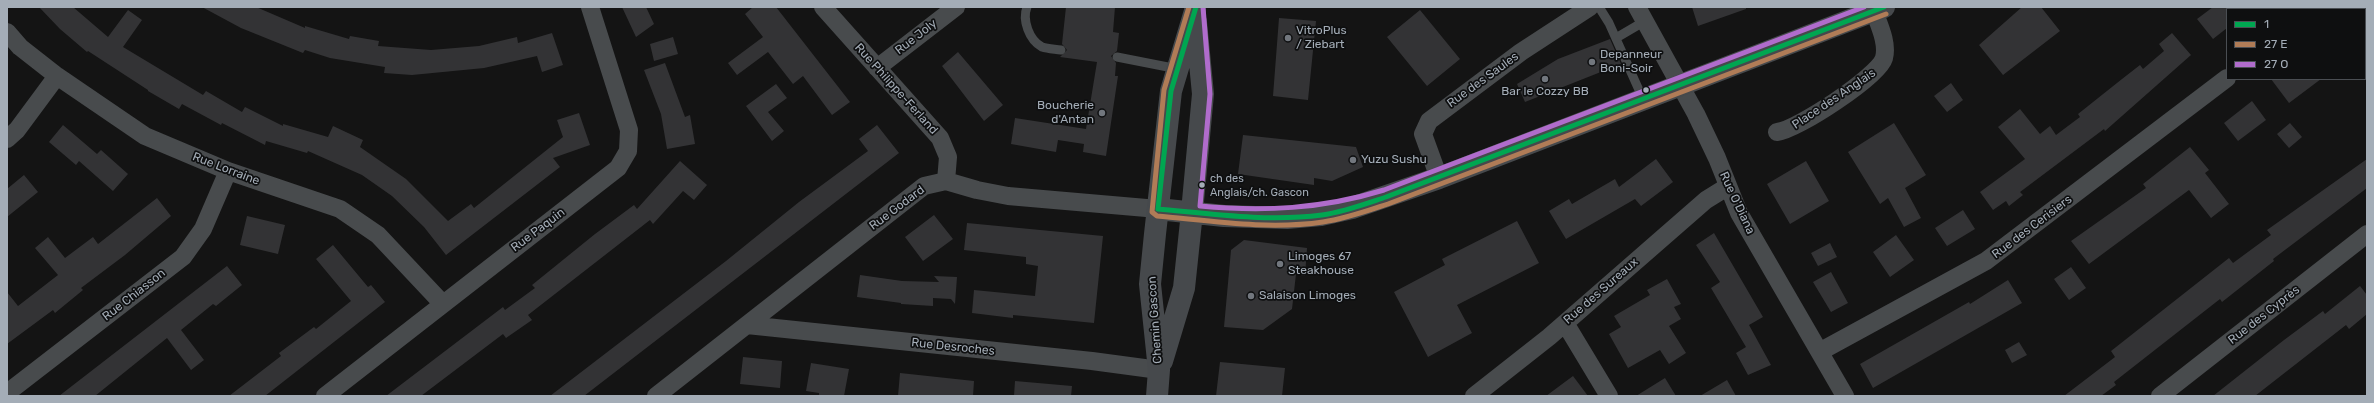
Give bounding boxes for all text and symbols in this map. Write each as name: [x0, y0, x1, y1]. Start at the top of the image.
legend: [2226, 8, 2366, 80]
street label: Rue Joly: [892, 16, 940, 58]
text: 1: [2264, 17, 2269, 31]
place label: VitroPlus / Ziebart: [1296, 24, 1347, 52]
marker: VitroPlus / Ziebart: [1283, 33, 1293, 43]
text: 27 E: [2264, 37, 2287, 51]
street label: Rue Philippe-Ferland: [851, 41, 941, 137]
place label: Depanneur Boni-Soir: [1600, 48, 1662, 76]
street label: Rue des Saules: [1444, 49, 1522, 111]
marker: Depanneur Boni-Soir: [1587, 57, 1597, 67]
text: 27 O: [2264, 57, 2288, 71]
street label: Place des Anglais: [1790, 66, 1878, 132]
marker: Bar le Cozzy BB: [1540, 74, 1550, 84]
place label: Bar le Cozzy BB: [1501, 85, 1589, 99]
unlabelled marker: [1641, 85, 1651, 95]
place label: Boucherie d'Antan: [1037, 99, 1094, 127]
marker: Boucherie d'Antan: [1097, 108, 1107, 118]
street label: Rue Lorraine: [190, 150, 262, 188]
place label: Yuzu Sushu: [1361, 153, 1427, 167]
marker: Yuzu Sushu: [1348, 155, 1358, 165]
street label: Rue O'Diana: [1716, 170, 1758, 236]
place label: ch des Anglais/ch. Gascon: [1210, 172, 1309, 198]
marker: ch des Anglais/ch. Gascon: [1197, 180, 1207, 190]
street label: Rue Godard: [867, 183, 927, 233]
street label: Rue des Cerisiers: [1989, 192, 2075, 262]
street label: Rue Paquin: [508, 205, 568, 255]
place label: Limoges 67 Steakhouse: [1288, 250, 1354, 278]
street label: Rue des Sureaux: [1561, 255, 1641, 327]
marker: Limoges 67 Steakhouse: [1275, 259, 1285, 269]
street label: Rue Chiasson: [100, 266, 168, 324]
street label: Chemin Gascon: [1145, 276, 1165, 364]
street label: Rue des Cyprès: [2225, 283, 2303, 347]
place label: Salaison Limoges: [1259, 289, 1356, 303]
marker: Salaison Limoges: [1246, 291, 1256, 301]
street label: Rue Desroches: [910, 335, 996, 359]

